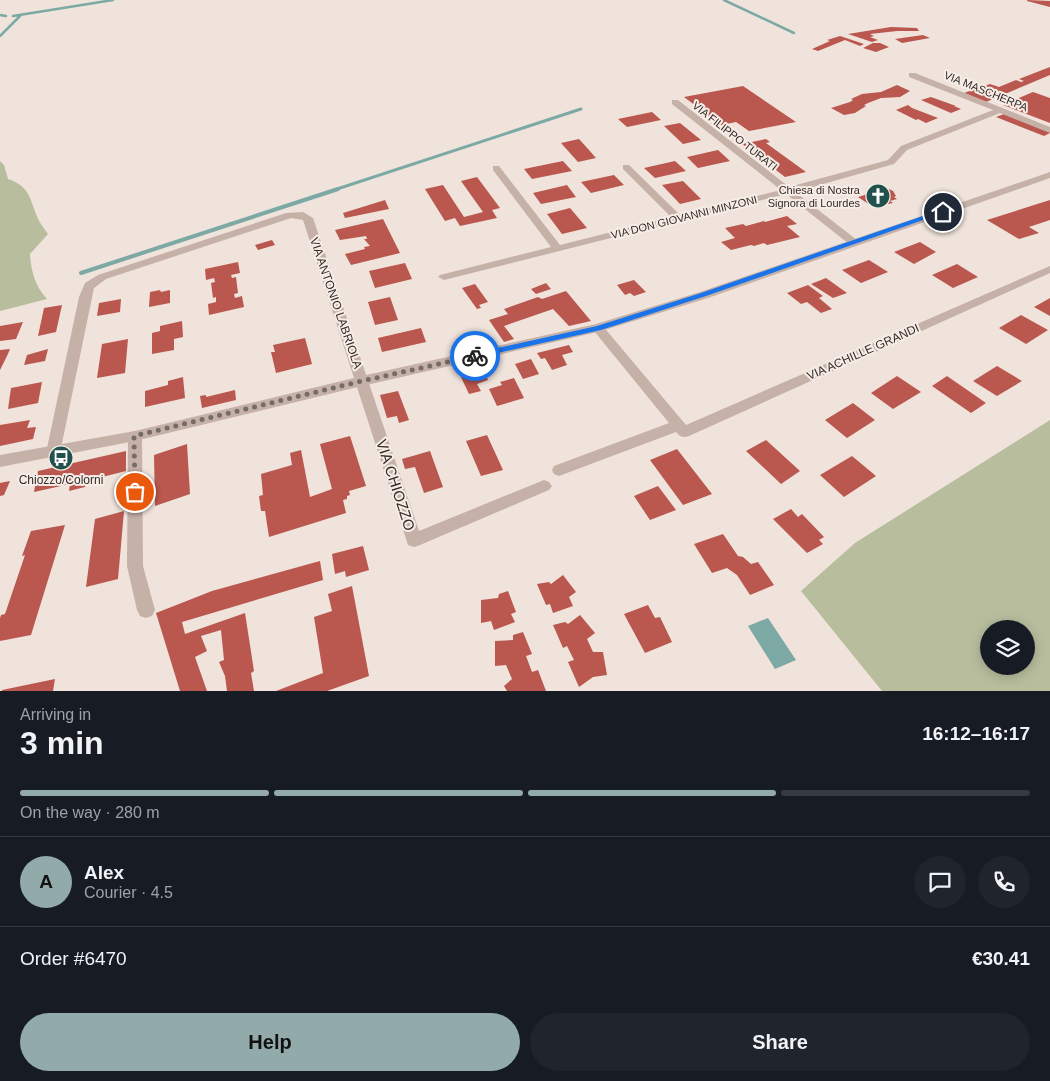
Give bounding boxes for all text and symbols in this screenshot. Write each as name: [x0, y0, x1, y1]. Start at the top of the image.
street label: VIA MASCHERPA: [942, 69, 1030, 113]
street label: VIA FILIPPO TURATI: [690, 99, 780, 173]
church icon: Chiesa di Nostra Signora di Lourdes: [865, 183, 891, 209]
place label: Chiesa di Nostra Signora di Lourdes: [768, 184, 861, 209]
pin: [922, 191, 964, 233]
street label: VIA DON GIOVANNI MINZONI: [610, 193, 758, 241]
icon: home: [929, 198, 957, 226]
street label: VIA ANTONIO LABRIOLA: [307, 236, 365, 370]
street label: VIA ACHILLE GRANDI: [805, 321, 921, 383]
courier: [450, 331, 500, 381]
icon: bike: [461, 342, 489, 370]
street label: VIA CHIOZZO: [373, 437, 419, 533]
bus stop icon: Chiozzo/Colorni: [48, 445, 74, 471]
pin: [114, 471, 156, 513]
place label: Chiozzo/Colorni: [19, 473, 103, 487]
icon: bag: [121, 478, 149, 506]
map controls: [980, 620, 1035, 675]
button: layers: [980, 620, 1035, 675]
text: Arriving in: [20, 706, 91, 723]
text: 16:12–16:17: [922, 723, 1030, 744]
text: 3 min: [20, 725, 104, 761]
text: On the way · 280 m: [20, 804, 160, 821]
button: chat: [914, 856, 966, 908]
button: phone: [978, 856, 1030, 908]
text: Alex: [84, 862, 124, 883]
text: A: [39, 871, 53, 892]
text: Courier · 4.5: [84, 884, 173, 901]
text: Order #6470: [20, 948, 127, 969]
text: €30.41: [972, 948, 1030, 969]
button: Help: [20, 1013, 520, 1071]
button: Share: [530, 1013, 1030, 1071]

